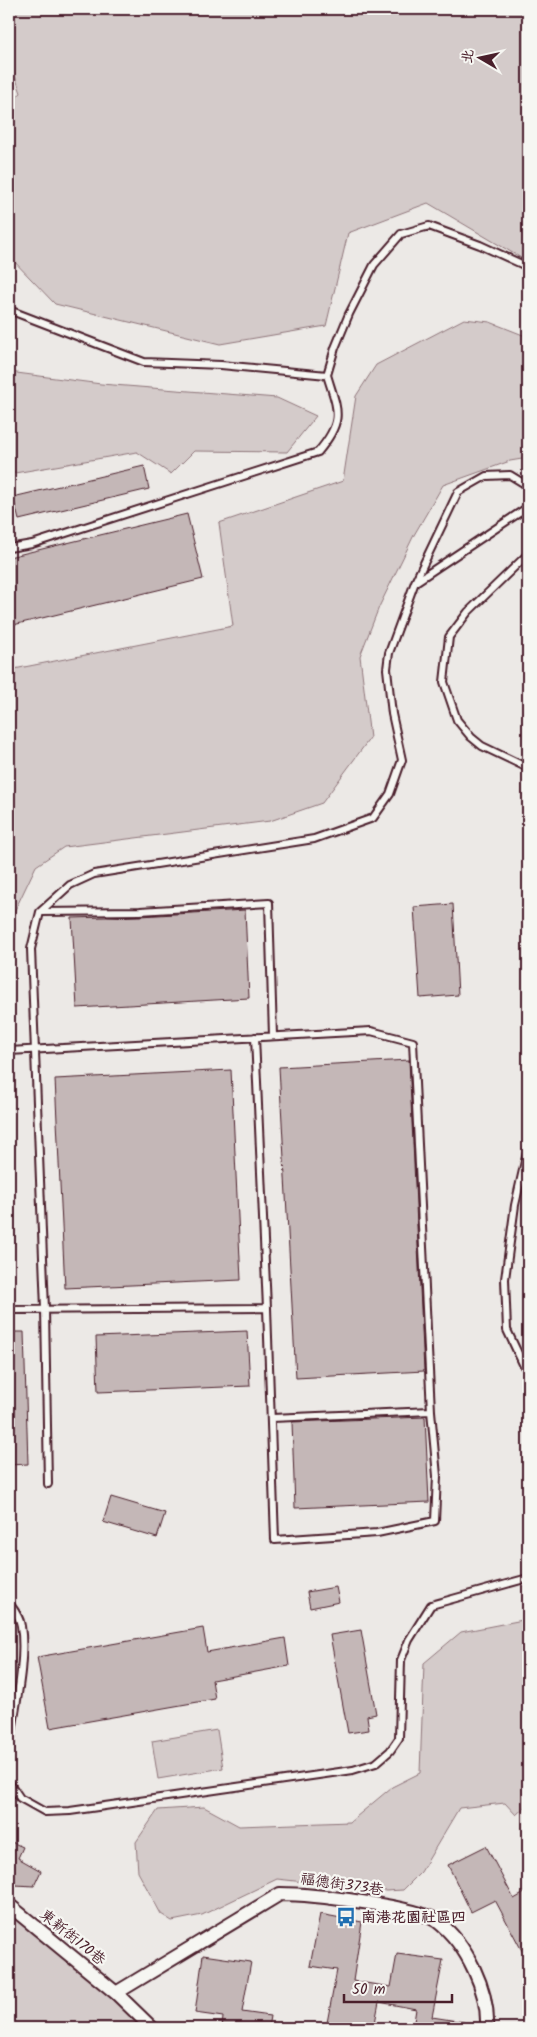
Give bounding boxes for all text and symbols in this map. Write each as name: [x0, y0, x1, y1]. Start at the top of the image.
north arrow: [454, 32, 504, 82]
text: 北: [456, 47, 480, 65]
street label: 福德街373巷: [299, 1867, 385, 1903]
street label: 東新街170巷: [34, 1904, 111, 1972]
bus stop icon: 南港花園社區四: [335, 1906, 357, 1928]
place label: 南港花園社區四: [361, 1906, 466, 1930]
scale bar: [344, 1972, 452, 2004]
text: 50 m: [352, 1978, 386, 2002]

